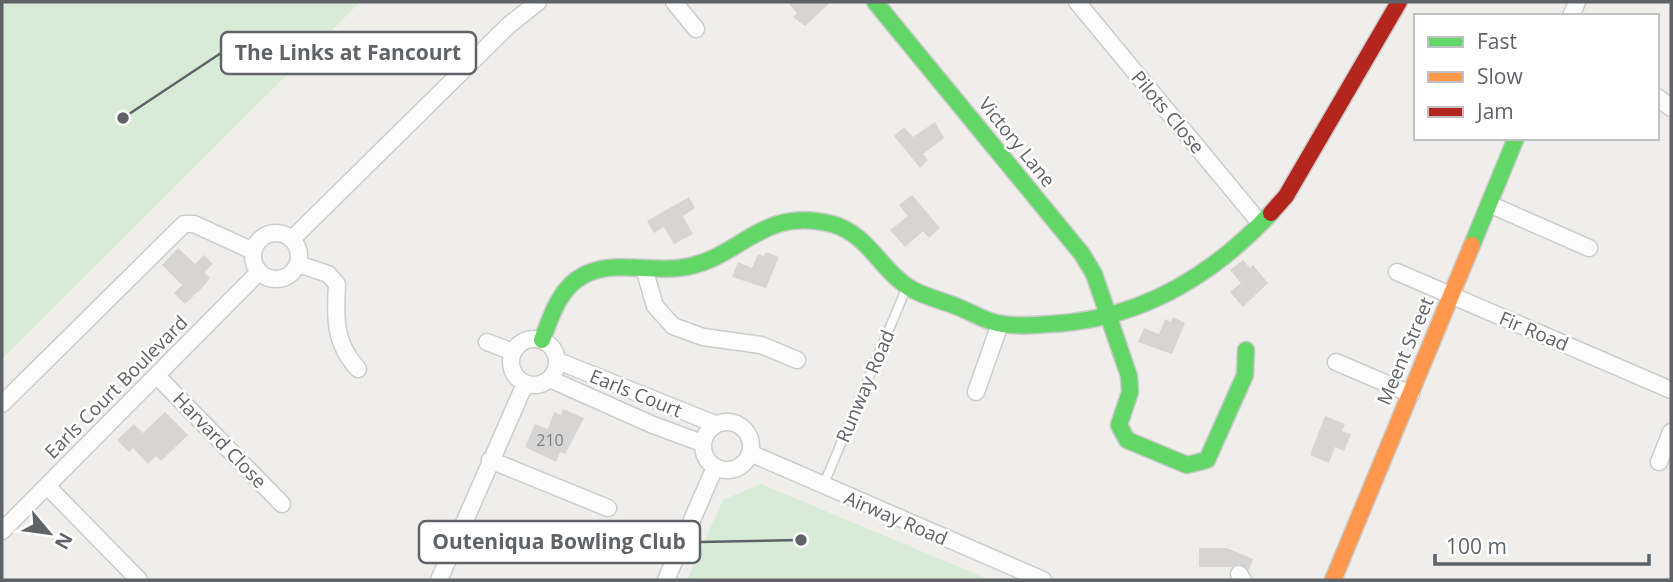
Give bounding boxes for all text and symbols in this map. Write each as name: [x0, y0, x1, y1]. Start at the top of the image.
legend: [1414, 14, 1659, 140]
text: Fast: [1477, 27, 1517, 55]
callout: The Links at Fancourt: [221, 32, 476, 74]
text: The Links at Fancourt: [235, 38, 461, 66]
text: Slow: [1477, 62, 1523, 90]
street label: Pilots Close: [1126, 65, 1210, 159]
street label: Victory Lane: [973, 92, 1061, 192]
text: Jam: [1475, 97, 1514, 125]
street label: Meent Street: [1371, 293, 1439, 409]
street label: Fir Road: [1495, 305, 1573, 357]
street label: Earls Court Boulevard: [39, 310, 193, 464]
street label: Runway Road: [830, 326, 900, 446]
street label: Earls Court: [586, 363, 686, 423]
street label: Harvard Close: [167, 386, 273, 494]
house number: 210: [536, 429, 564, 451]
street label: Airway Road: [840, 485, 952, 551]
north arrow: [14, 498, 84, 568]
callout: Outeniqua Bowling Club: [419, 521, 700, 563]
scale bar: [1435, 522, 1648, 566]
text: Outeniqua Bowling Club: [432, 527, 686, 555]
text: N: [49, 528, 79, 554]
text: 100 m: [1446, 532, 1507, 560]

